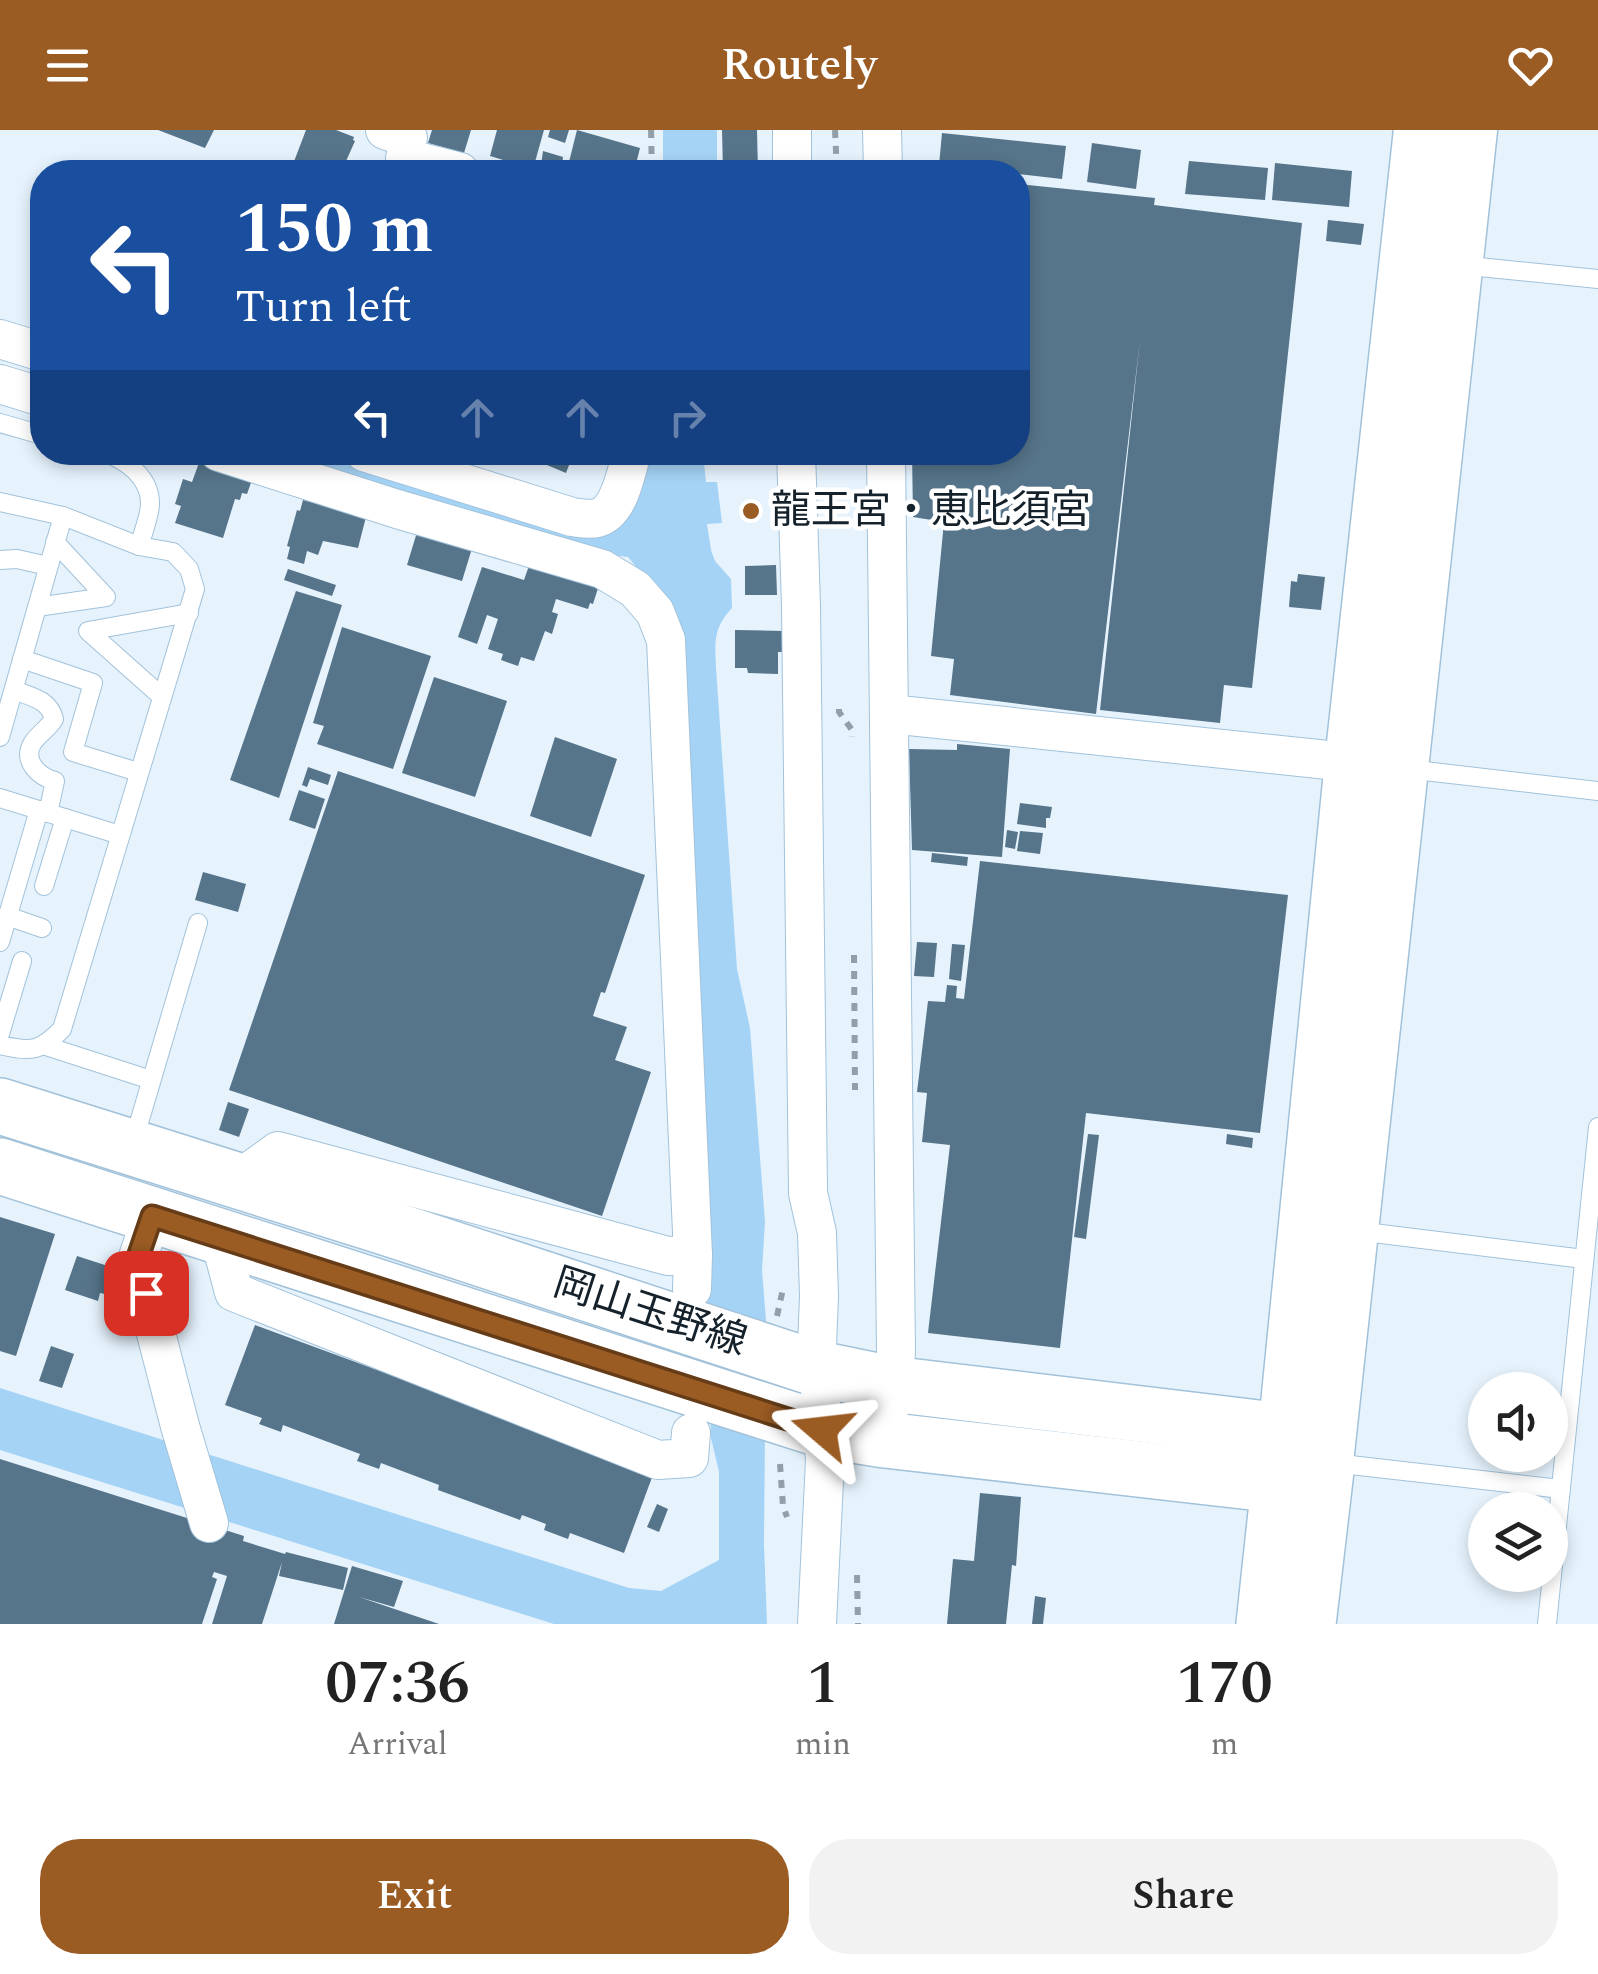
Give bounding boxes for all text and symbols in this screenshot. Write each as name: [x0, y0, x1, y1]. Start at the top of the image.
text: Routely: [721, 31, 877, 100]
icon: menu: [40, 38, 95, 93]
icon: heart: [1503, 38, 1558, 93]
text: 150 m: [235, 177, 433, 283]
icon: left: [70, 200, 200, 330]
text: Turn left: [235, 273, 412, 342]
icon: left: [345, 390, 400, 445]
icon: ahead: [450, 390, 505, 445]
icon: ahead: [555, 390, 610, 445]
icon: right: [660, 390, 715, 445]
place label: 龍王宮・恵比須宮: [771, 481, 1091, 542]
marker: 龍王宮・恵比須宮: [740, 500, 762, 522]
pin: [104, 1251, 189, 1336]
street label: 岡山玉野線: [545, 1253, 755, 1373]
icon: arrive: [119, 1266, 174, 1321]
map controls: [1468, 1372, 1568, 1592]
button: sound: [1468, 1372, 1568, 1472]
position arrow: [770, 1378, 874, 1482]
button: layers: [1468, 1492, 1568, 1592]
text: 07:36: [325, 1638, 470, 1730]
text: 1: [807, 1638, 839, 1730]
text: 170: [1176, 1638, 1273, 1730]
text: Arrival: [348, 1720, 447, 1769]
text: min: [795, 1720, 851, 1769]
text: m: [1211, 1720, 1238, 1769]
button: Exit: [40, 1839, 789, 1954]
button: Share: [809, 1839, 1558, 1954]

